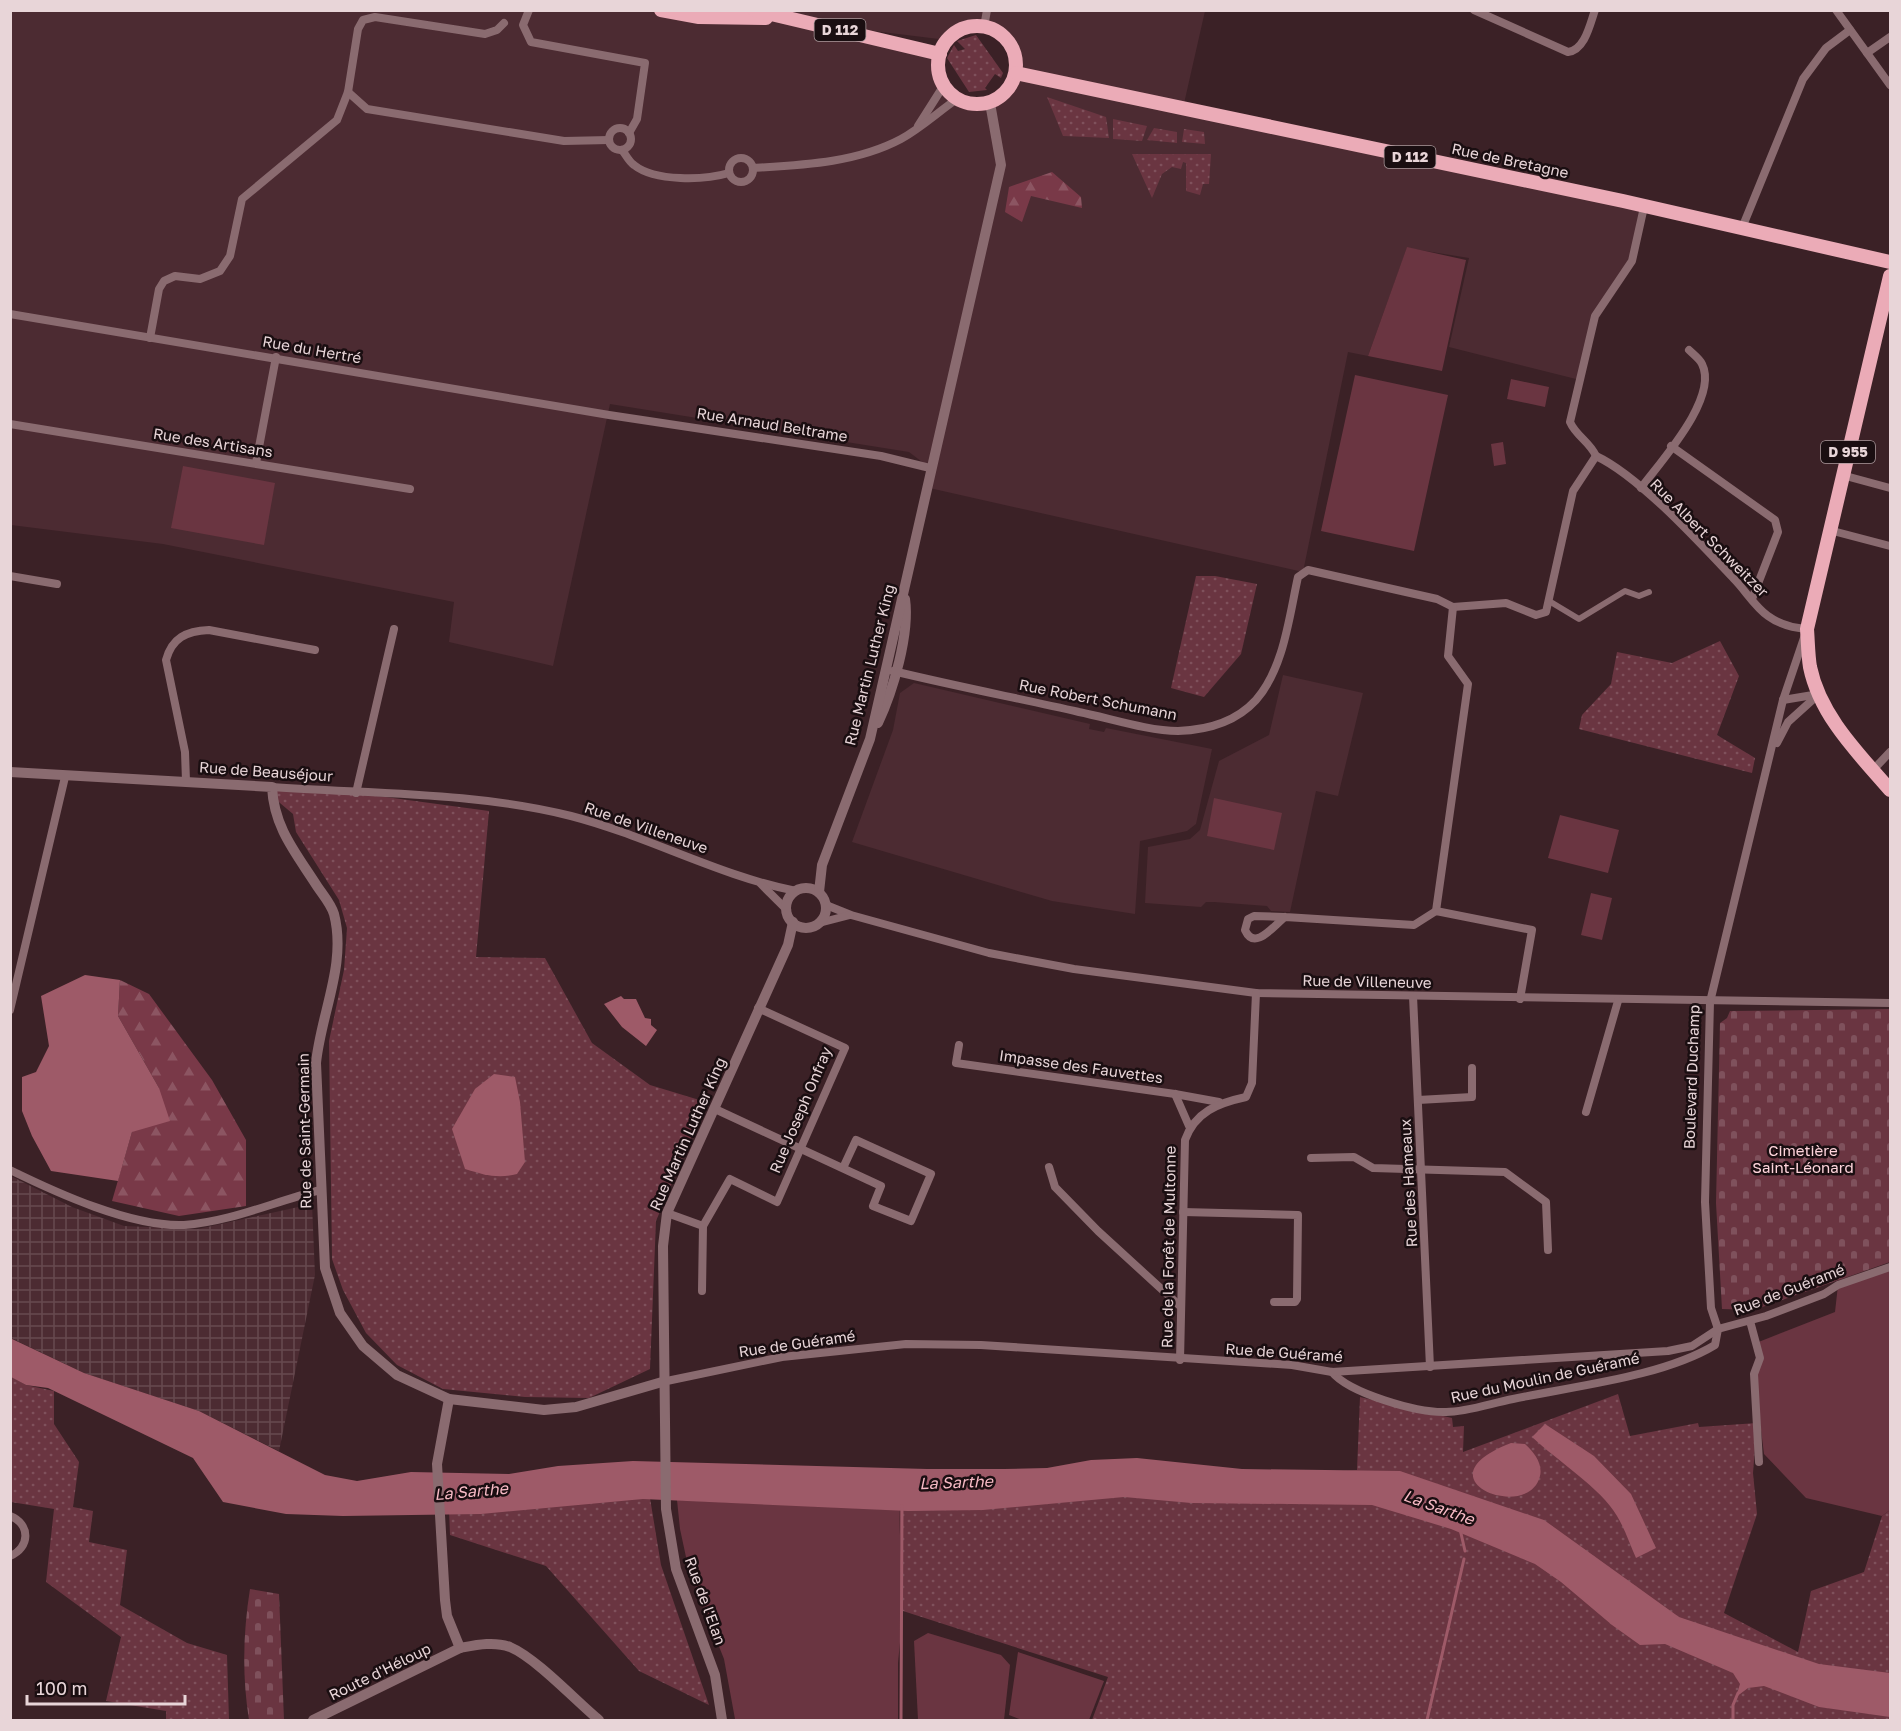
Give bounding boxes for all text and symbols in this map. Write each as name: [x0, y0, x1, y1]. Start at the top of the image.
road number: D 112: [814, 19, 866, 41]
street label: Rue de Bretagne: [1450, 139, 1571, 181]
road number: D 112: [1384, 146, 1436, 168]
street label: Rue du Hertré: [261, 331, 363, 367]
street label: Rue Arnaud Beltrame: [695, 403, 849, 445]
street label: Rue des Artisans: [152, 424, 274, 460]
road number: D 955: [1821, 441, 1875, 463]
street label: Rue Albert Schweitzer: [1647, 474, 1773, 600]
street label: Rue Martin Luther King: [840, 582, 898, 747]
street label: Rue Robert Schumann: [1018, 675, 1179, 723]
street label: Rue de Beauséjour: [199, 757, 334, 785]
street label: Rue de Villeneuve: [582, 798, 711, 857]
street label: Rue de Villeneuve: [1302, 971, 1432, 991]
street label: Boulevard Duchamp: [1679, 1005, 1703, 1149]
street label: Rue Joseph Onfray: [765, 1043, 835, 1176]
street label: Impasse des Fauvettes: [998, 1046, 1164, 1086]
street label: Rue de Saint-Germain: [294, 1053, 314, 1209]
street label: Rue Martin Luther King: [645, 1054, 729, 1213]
street label: Rue des Hameaux: [1396, 1118, 1420, 1248]
park label: Cimetière Saint-Léonard: [1752, 1141, 1854, 1176]
street label: Rue de la Forêt de Multonne: [1157, 1145, 1179, 1348]
street label: Rue de Guéramé: [1731, 1259, 1847, 1319]
street label: Rue de Guéramé: [737, 1326, 857, 1360]
street label: Rue de Guéramé: [1225, 1339, 1344, 1365]
street label: Rue du Moulin de Guéramé: [1449, 1348, 1641, 1406]
water label: La Sarthe: [919, 1471, 995, 1493]
water label: La Sarthe: [433, 1478, 510, 1504]
water label: La Sarthe: [1401, 1485, 1479, 1530]
street label: Rue de l'Elan: [682, 1554, 730, 1647]
street label: Route d'Héloup: [326, 1639, 433, 1704]
scale bar: [27, 1668, 184, 1706]
text: 100 m: [36, 1677, 87, 1699]

